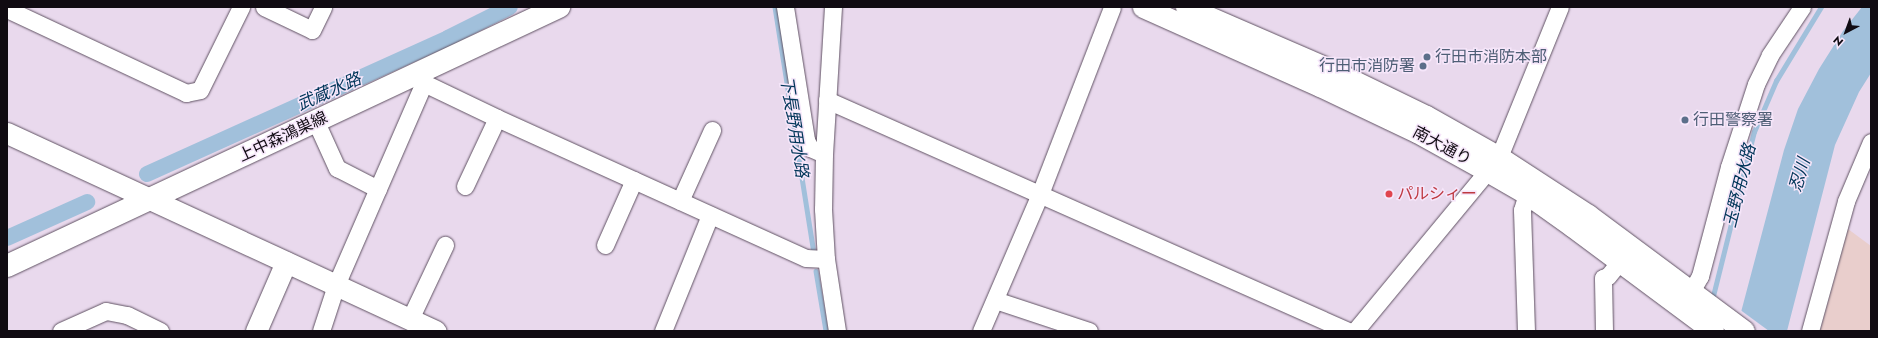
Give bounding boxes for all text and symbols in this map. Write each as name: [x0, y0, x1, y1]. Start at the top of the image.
north arrow: [1826, 12, 1866, 52]
text: N: [1830, 32, 1847, 50]
place label: 行田市消防本部: [1435, 47, 1547, 67]
marker: 行田市消防本部: [1422, 52, 1432, 62]
place label: 行田市消防署: [1319, 56, 1415, 76]
marker: 行田市消防署: [1418, 61, 1428, 71]
water label: 武蔵水路: [294, 69, 364, 115]
water label: 下長野用水路: [776, 75, 812, 179]
street label: 上中森鴻巣線: [235, 108, 331, 166]
place label: 行田警察署: [1693, 110, 1773, 130]
marker: 行田警察署: [1680, 115, 1690, 125]
street label: 南大通り: [1409, 123, 1475, 169]
water label: 玉野用水路: [1720, 142, 1760, 230]
water label: 忍川: [1786, 156, 1814, 194]
place label: パルシィー: [1397, 184, 1477, 204]
marker: パルシィー: [1384, 189, 1394, 199]

